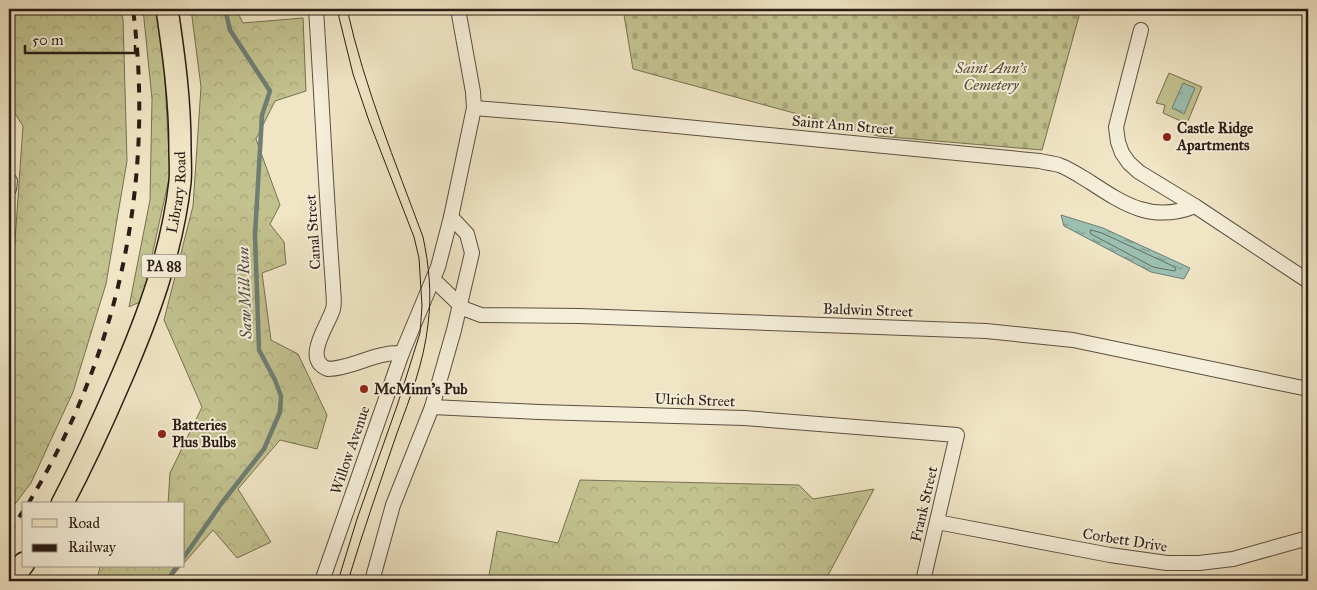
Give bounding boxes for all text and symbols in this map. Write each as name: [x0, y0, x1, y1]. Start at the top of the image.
scale bar: [25, 22, 135, 54]
text: 50 m: [32, 31, 64, 49]
park label: Saint Ann's Cemetery: [954, 59, 1027, 94]
street label: Saint Ann Street: [791, 112, 896, 138]
place label: Castle Ridge Apartments: [1176, 119, 1254, 155]
marker: Castle Ridge Apartments: [1161, 131, 1173, 143]
street label: Library Road: [163, 151, 190, 235]
street label: Canal Street: [301, 193, 325, 270]
water label: Saw Mill Run: [233, 246, 256, 340]
road number: PA 88: [142, 255, 186, 278]
street label: Baldwin Street: [823, 299, 914, 321]
place label: McMinn's Pub: [374, 380, 468, 398]
marker: McMinn's Pub: [358, 383, 370, 395]
street label: Ulrich Street: [654, 390, 736, 410]
street label: Willow Avenue: [326, 404, 374, 496]
place label: Batteries Plus Bulbs: [172, 416, 236, 451]
marker: Batteries Plus Bulbs: [156, 428, 168, 440]
street label: Frank Street: [907, 464, 942, 544]
legend: [22, 502, 185, 568]
text: Road: [68, 514, 100, 532]
street label: Corbett Drive: [1081, 524, 1169, 556]
text: Railway: [68, 538, 117, 556]

